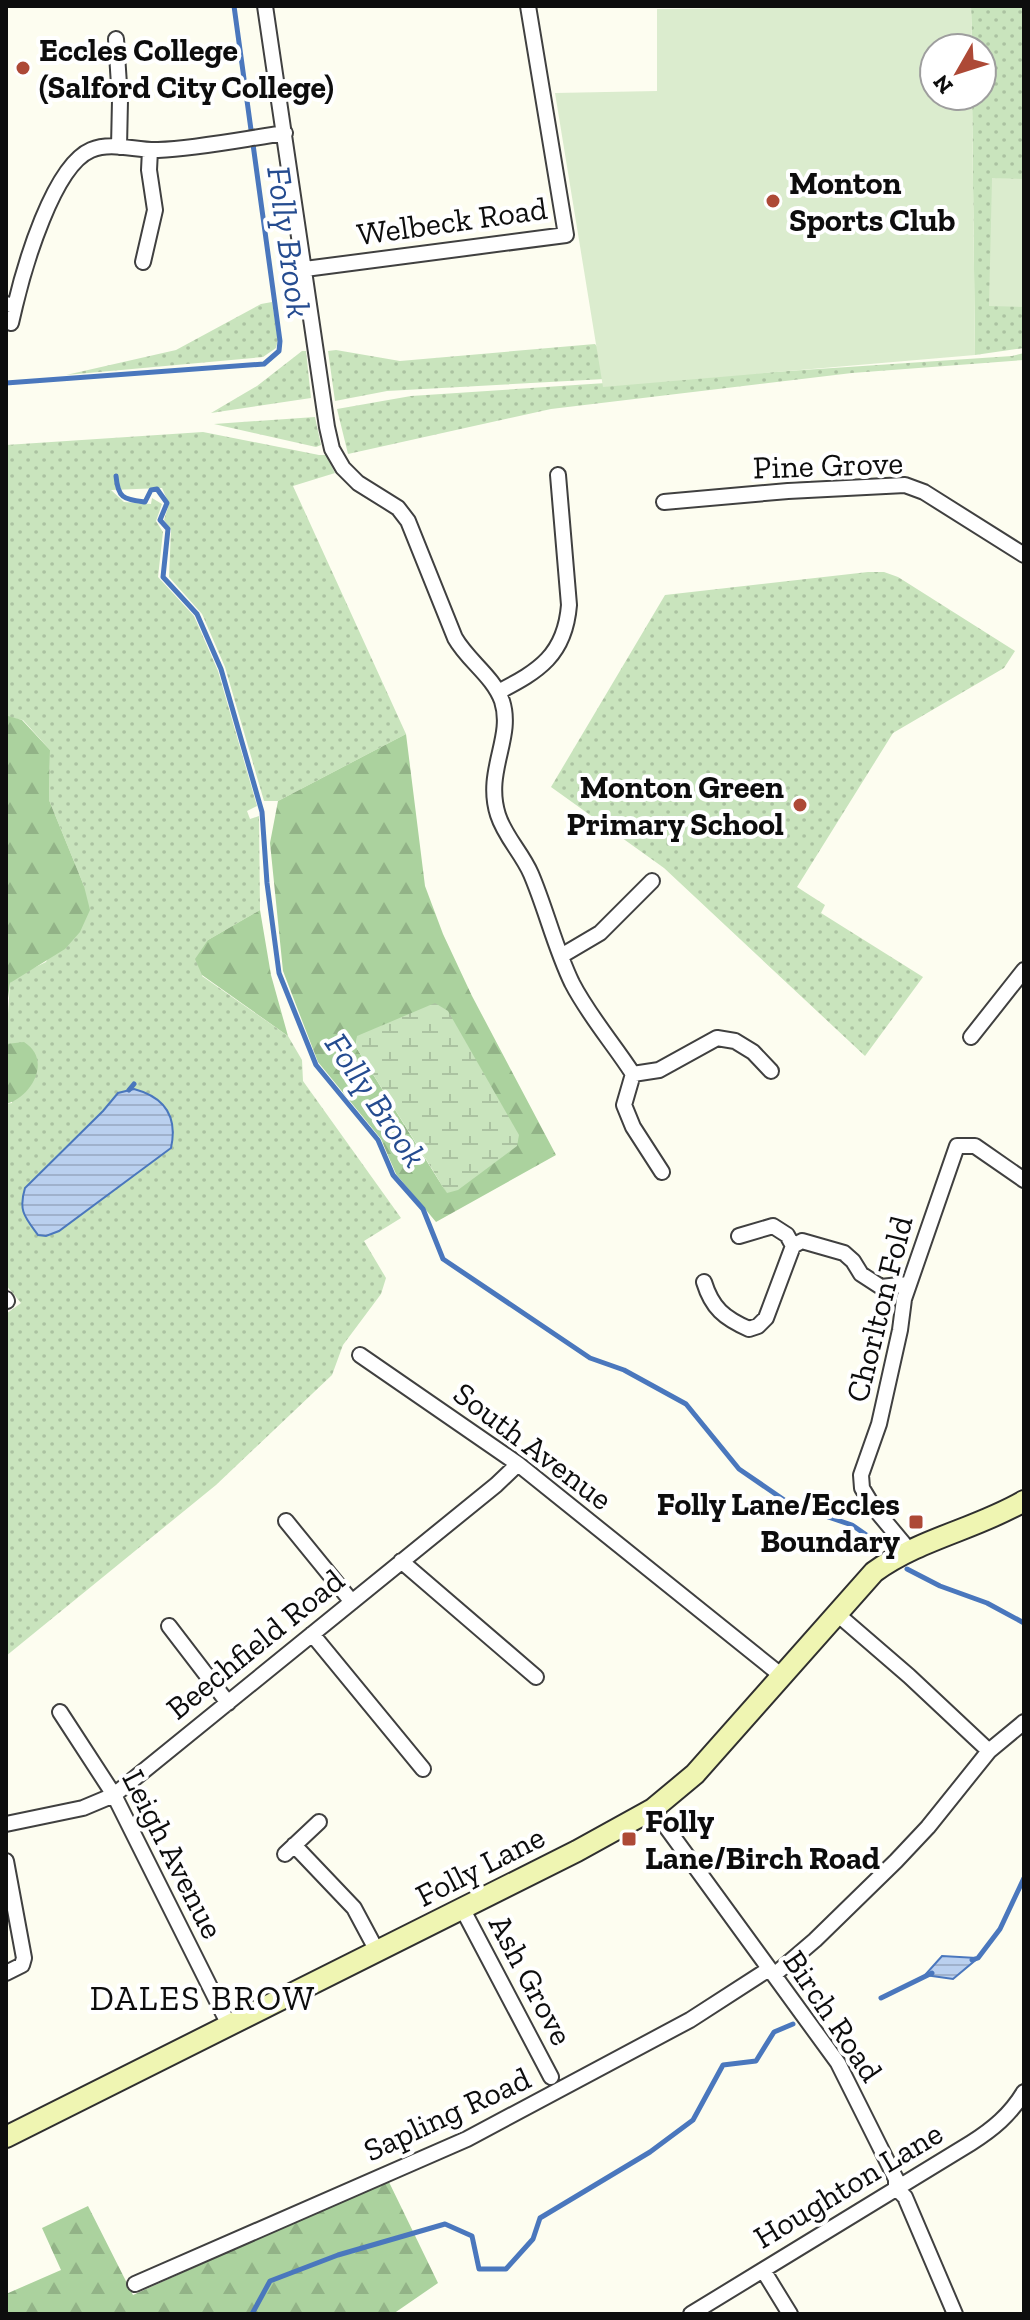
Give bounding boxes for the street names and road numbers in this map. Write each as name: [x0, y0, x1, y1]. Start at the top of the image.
street label: Welbeck Road: [354, 189, 550, 253]
street label: Pine Grove: [752, 443, 904, 487]
street label: Chorlton Fold: [838, 1212, 921, 1406]
street label: South Avenue: [446, 1374, 620, 1518]
street label: Beechfield Road: [159, 1561, 352, 1727]
street label: Leigh Avenue: [114, 1763, 232, 1945]
street label: Folly Lane: [409, 1817, 551, 1915]
street label: Ash Grove: [481, 1908, 581, 2052]
street label: Birch Road: [775, 1943, 891, 2089]
street label: Sapling Road: [358, 2059, 537, 2169]
street label: Houghton Lane: [747, 2114, 949, 2256]

